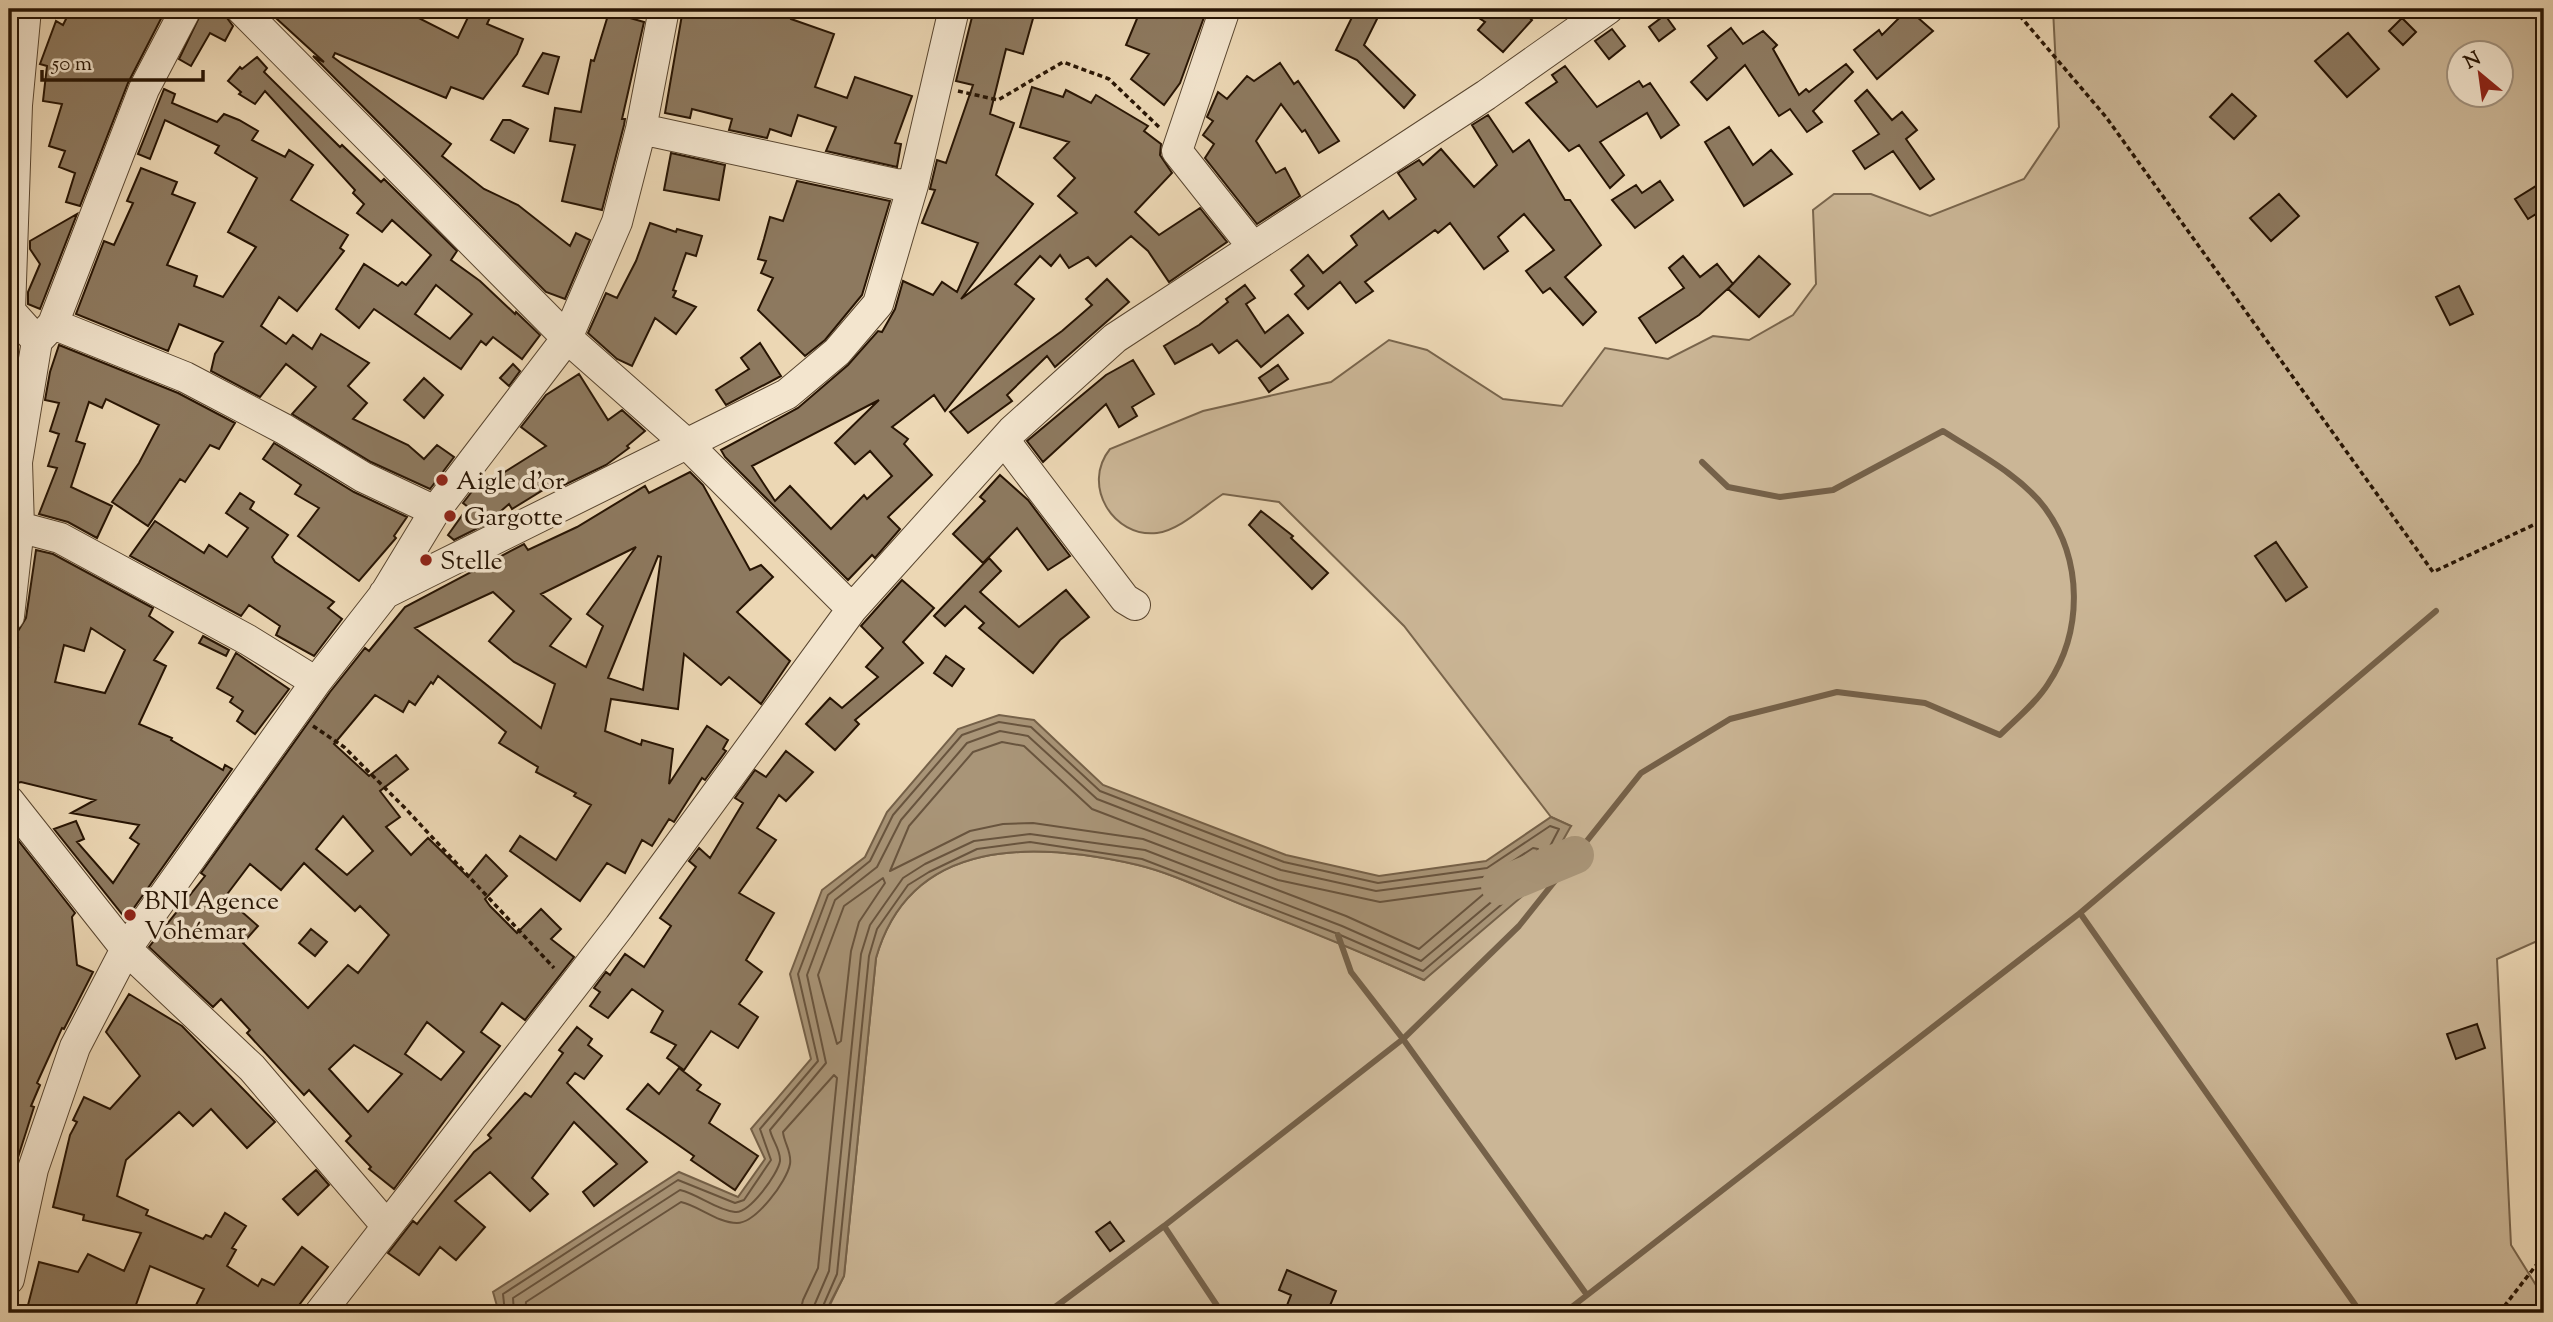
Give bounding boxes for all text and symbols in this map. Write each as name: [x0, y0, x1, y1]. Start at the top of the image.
scale bar: [42, 38, 203, 82]
north arrow: [2444, 38, 2514, 108]
text: N: [2460, 46, 2486, 77]
text: 50 m: [51, 50, 92, 80]
place label: Aigle d'or: [456, 464, 565, 501]
marker: Aigle d'or: [434, 472, 450, 488]
place label: Gargotte: [464, 500, 563, 537]
marker: Gargotte: [442, 508, 458, 524]
place label: Stelle: [440, 544, 503, 581]
marker: Stelle: [418, 552, 434, 568]
place label: BNI Agence Vohémar: [144, 884, 279, 951]
marker: BNI Agence Vohémar: [122, 907, 138, 923]

